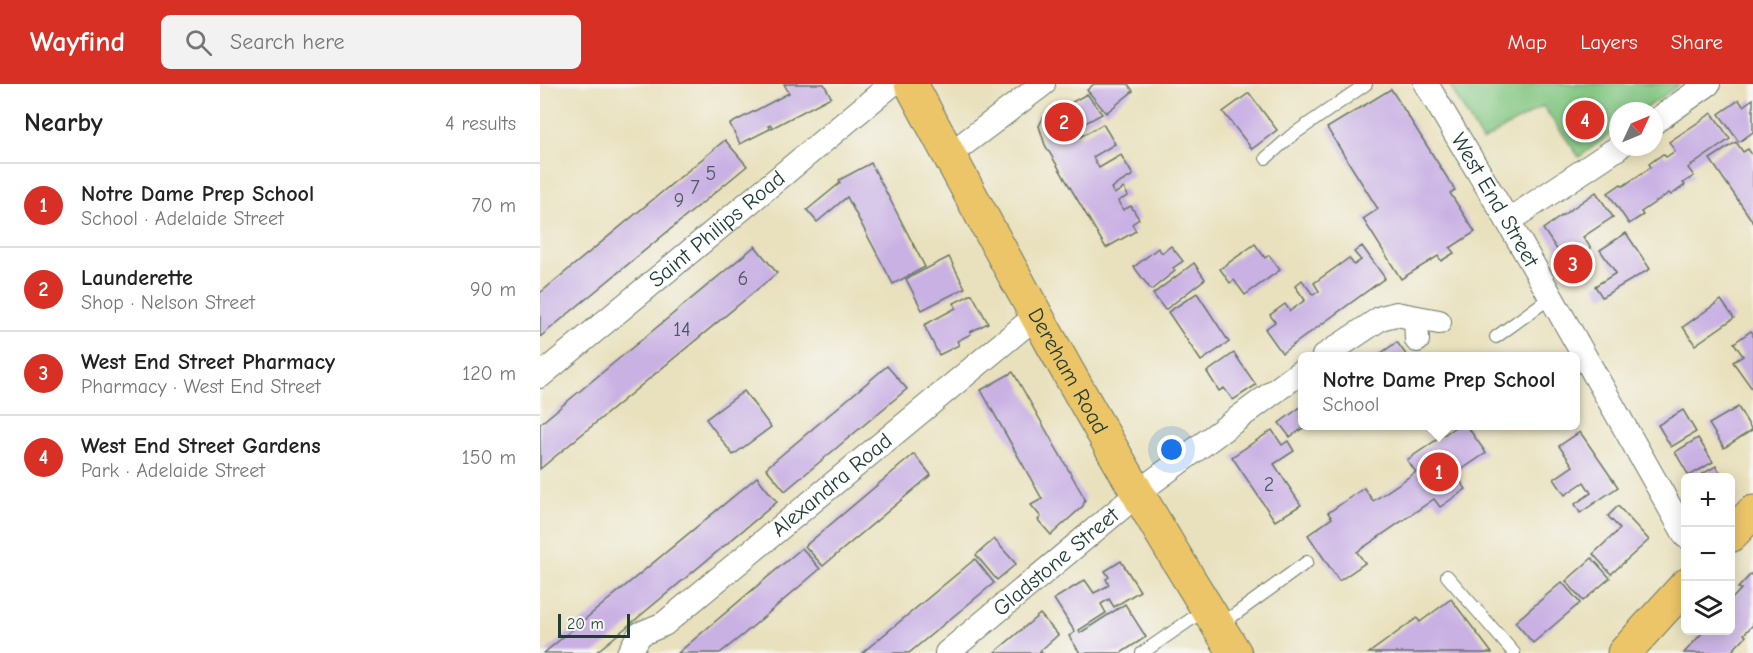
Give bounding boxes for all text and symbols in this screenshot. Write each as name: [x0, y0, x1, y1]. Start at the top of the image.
search box: [161, 15, 581, 69]
text: Wayfind: [30, 26, 125, 58]
icon: search: [182, 26, 215, 59]
text: Search here: [230, 29, 345, 55]
text: Map: [1508, 30, 1547, 54]
text: Layers: [1580, 30, 1638, 54]
text: Share: [1671, 30, 1723, 54]
pin: 4: [1566, 98, 1604, 142]
pin: 2: [1044, 99, 1084, 144]
north arrow: [1609, 102, 1663, 156]
text: Nearby: [24, 108, 103, 138]
text: 4 results: [445, 112, 516, 135]
street label: West End Street: [1445, 128, 1545, 272]
house number: 5: [706, 162, 716, 185]
street label: Saint Philips Road: [644, 165, 790, 293]
house number: 7: [690, 176, 700, 199]
text: Notre Dame Prep School: [81, 181, 314, 207]
house number: 9: [674, 189, 684, 212]
text: 1: [40, 194, 47, 217]
text: 70 m: [471, 194, 516, 217]
text: School · Adelaide Street: [81, 207, 284, 230]
pin: 3: [1554, 242, 1592, 286]
text: Launderette: [81, 265, 193, 291]
house number: 6: [738, 267, 748, 290]
text: 2: [39, 278, 48, 301]
text: 90 m: [470, 278, 516, 301]
text: Shop · Nelson Street: [81, 291, 255, 314]
street label: Dereham Road: [1022, 303, 1114, 439]
house number: 14: [673, 318, 691, 341]
text: West End Street Pharmacy: [81, 349, 335, 375]
popup: [1298, 352, 1580, 430]
text: 3: [39, 362, 48, 385]
text: 120 m: [462, 362, 516, 385]
text: Notre Dame Prep School: [1322, 367, 1556, 393]
text: Pharmacy · West End Street: [81, 375, 321, 398]
text: School: [1322, 393, 1379, 416]
street label: Alexandra Road: [767, 428, 897, 542]
text: West End Street Gardens: [81, 433, 321, 459]
your location: [1157, 435, 1186, 464]
text: 4: [39, 446, 48, 469]
text: 150 m: [462, 446, 516, 469]
pin: 1: [1420, 450, 1458, 494]
text: Park · Adelaide Street: [81, 459, 265, 482]
house number: 2: [1264, 473, 1274, 496]
map controls: [1681, 473, 1735, 635]
button: +: [1681, 473, 1735, 527]
street label: Gladstone Street: [988, 502, 1125, 622]
button: −: [1681, 527, 1735, 581]
button: layers: [1681, 581, 1735, 635]
scale bar: [558, 611, 630, 638]
text: 20 m: [567, 615, 604, 633]

